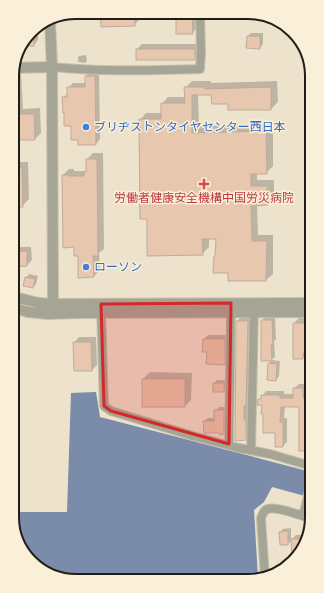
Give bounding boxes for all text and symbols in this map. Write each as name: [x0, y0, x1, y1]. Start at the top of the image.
place label: ブリヂストンタイヤセンター西日本: [94, 120, 286, 134]
marker: ブリヂストンタイヤセンター西日本: [81, 122, 91, 132]
marker: 労働者健康安全機構中国労災病院: [198, 178, 210, 190]
place label: 労働者健康安全機構中国労災病院: [114, 191, 294, 205]
place label: ローソン: [94, 260, 142, 274]
marker: ローソン: [81, 262, 91, 272]

